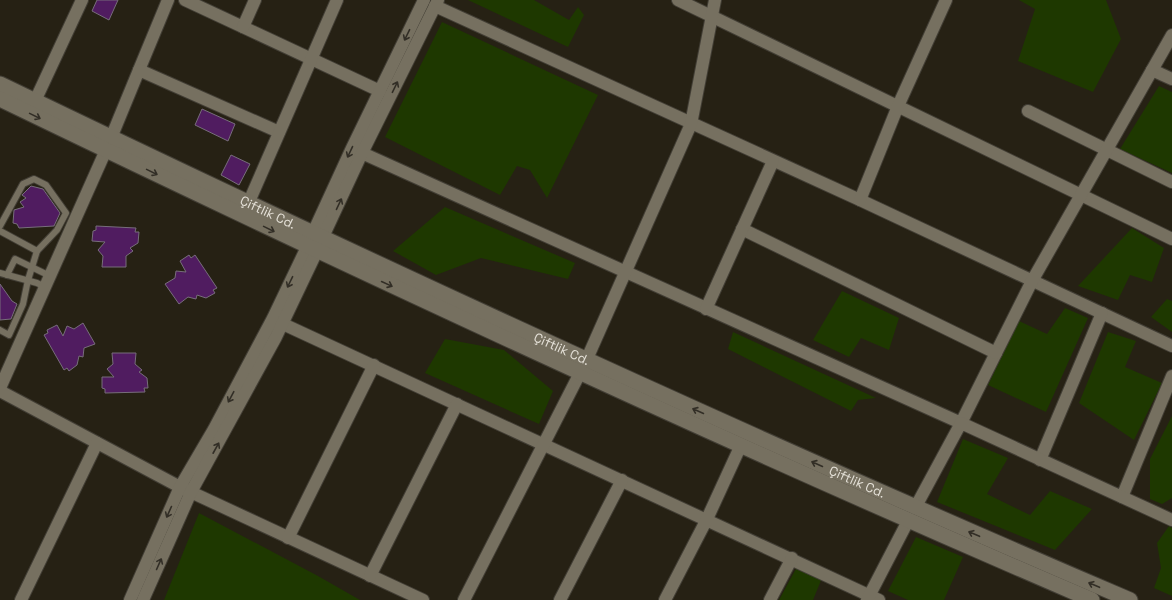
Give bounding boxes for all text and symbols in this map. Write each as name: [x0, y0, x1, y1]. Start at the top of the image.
one-way arrow: [403, 29, 410, 41]
one-way arrow: [392, 81, 399, 93]
one-way arrow: [29, 113, 41, 120]
one-way arrow: [346, 146, 353, 158]
one-way arrow: [146, 169, 158, 176]
street label: Çiftlik Cd.: [237, 191, 299, 232]
one-way arrow: [335, 198, 343, 210]
one-way arrow: [263, 226, 275, 233]
one-way arrow: [286, 276, 293, 288]
one-way arrow: [381, 281, 393, 288]
street label: Çiftlik Cd.: [531, 328, 593, 368]
one-way arrow: [226, 391, 234, 403]
one-way arrow: [692, 407, 704, 414]
one-way arrow: [212, 442, 220, 454]
one-way arrow: [811, 460, 823, 467]
street label: Çiftlik Cd.: [827, 461, 888, 501]
one-way arrow: [165, 505, 172, 517]
one-way arrow: [969, 529, 981, 537]
one-way arrow: [156, 559, 163, 571]
one-way arrow: [1088, 580, 1100, 588]

